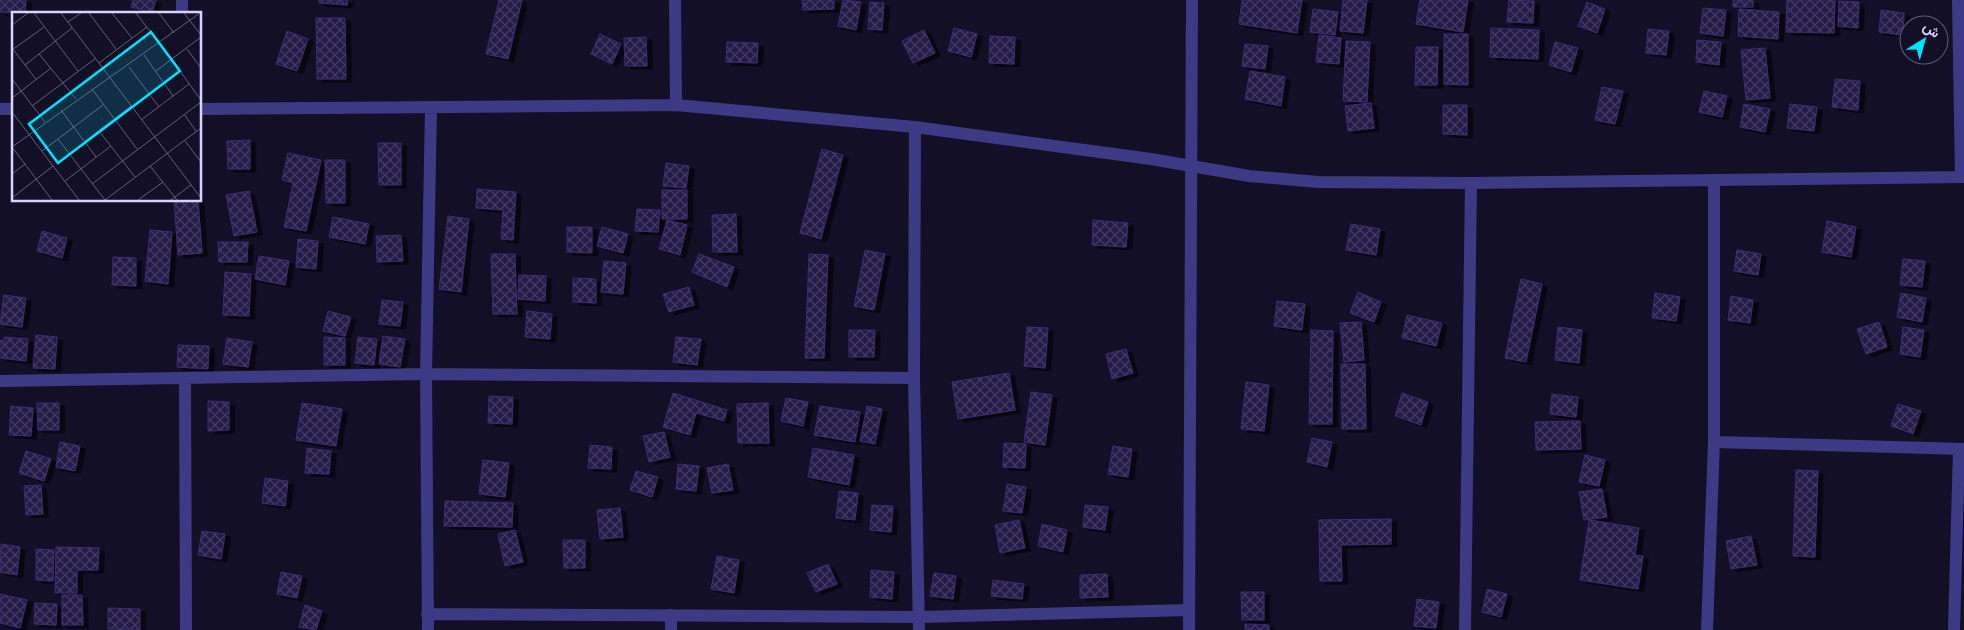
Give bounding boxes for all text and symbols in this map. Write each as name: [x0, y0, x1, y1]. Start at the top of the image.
inset map: [12, 12, 201, 201]
north arrow: [1899, 15, 1949, 65]
text: ش: [1920, 17, 1944, 42]

